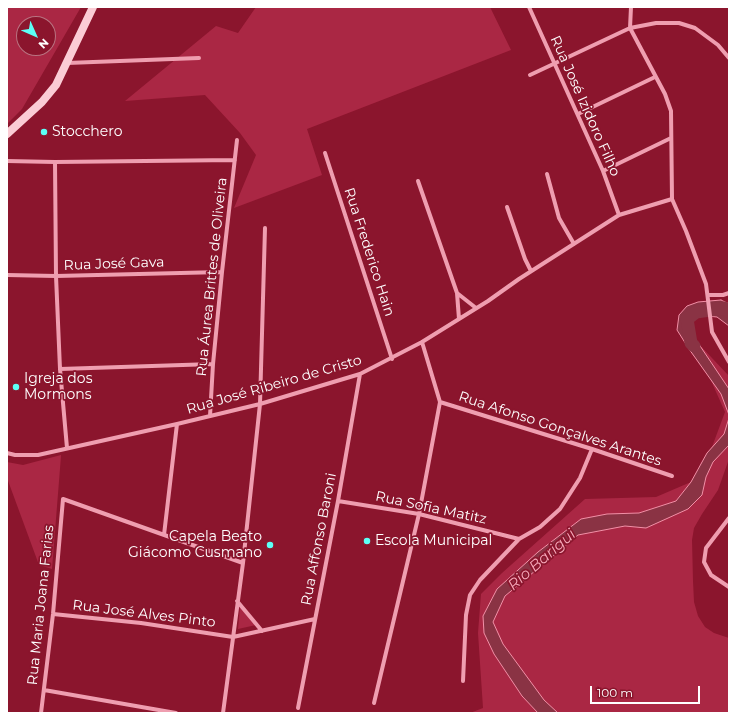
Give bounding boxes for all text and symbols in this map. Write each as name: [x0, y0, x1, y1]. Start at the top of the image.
north arrow: [16, 16, 56, 56]
street label: Rua José Izidoro Filho: [546, 33, 624, 179]
text: N: [36, 36, 52, 52]
place label: Stocchero: [52, 124, 122, 140]
marker: Stocchero: [39, 127, 49, 137]
street label: Rua Áurea Brittes de Oliveira: [193, 177, 231, 377]
street label: Rua Frederico Hain: [340, 186, 398, 318]
street label: Rua José Gava: [63, 254, 165, 274]
street label: Rua José Ribeiro de Cristo: [184, 352, 364, 418]
place label: Igreja dos Mormons: [24, 371, 92, 404]
marker: Igreja dos Mormons: [11, 382, 21, 392]
street label: Rua Afonso Gonçalves Arantes: [456, 388, 664, 470]
street label: Rua Affonso Baroni: [298, 471, 340, 607]
street label: Rua Sofia Matitz: [374, 488, 488, 528]
street label: Rua Maria Joana Farias: [24, 524, 58, 686]
water label: Rio Barigui: [504, 526, 580, 594]
place label: Capela Beato Giácomo Cusmano: [128, 529, 262, 562]
place label: Escola Municipal: [375, 533, 492, 549]
marker: Escola Municipal: [362, 536, 372, 546]
marker: Capela Beato Giácomo Cusmano: [265, 540, 275, 550]
street label: Rua José Alves Pinto: [72, 597, 216, 631]
scale bar: [592, 678, 702, 704]
text: 100 m: [597, 685, 633, 700]

